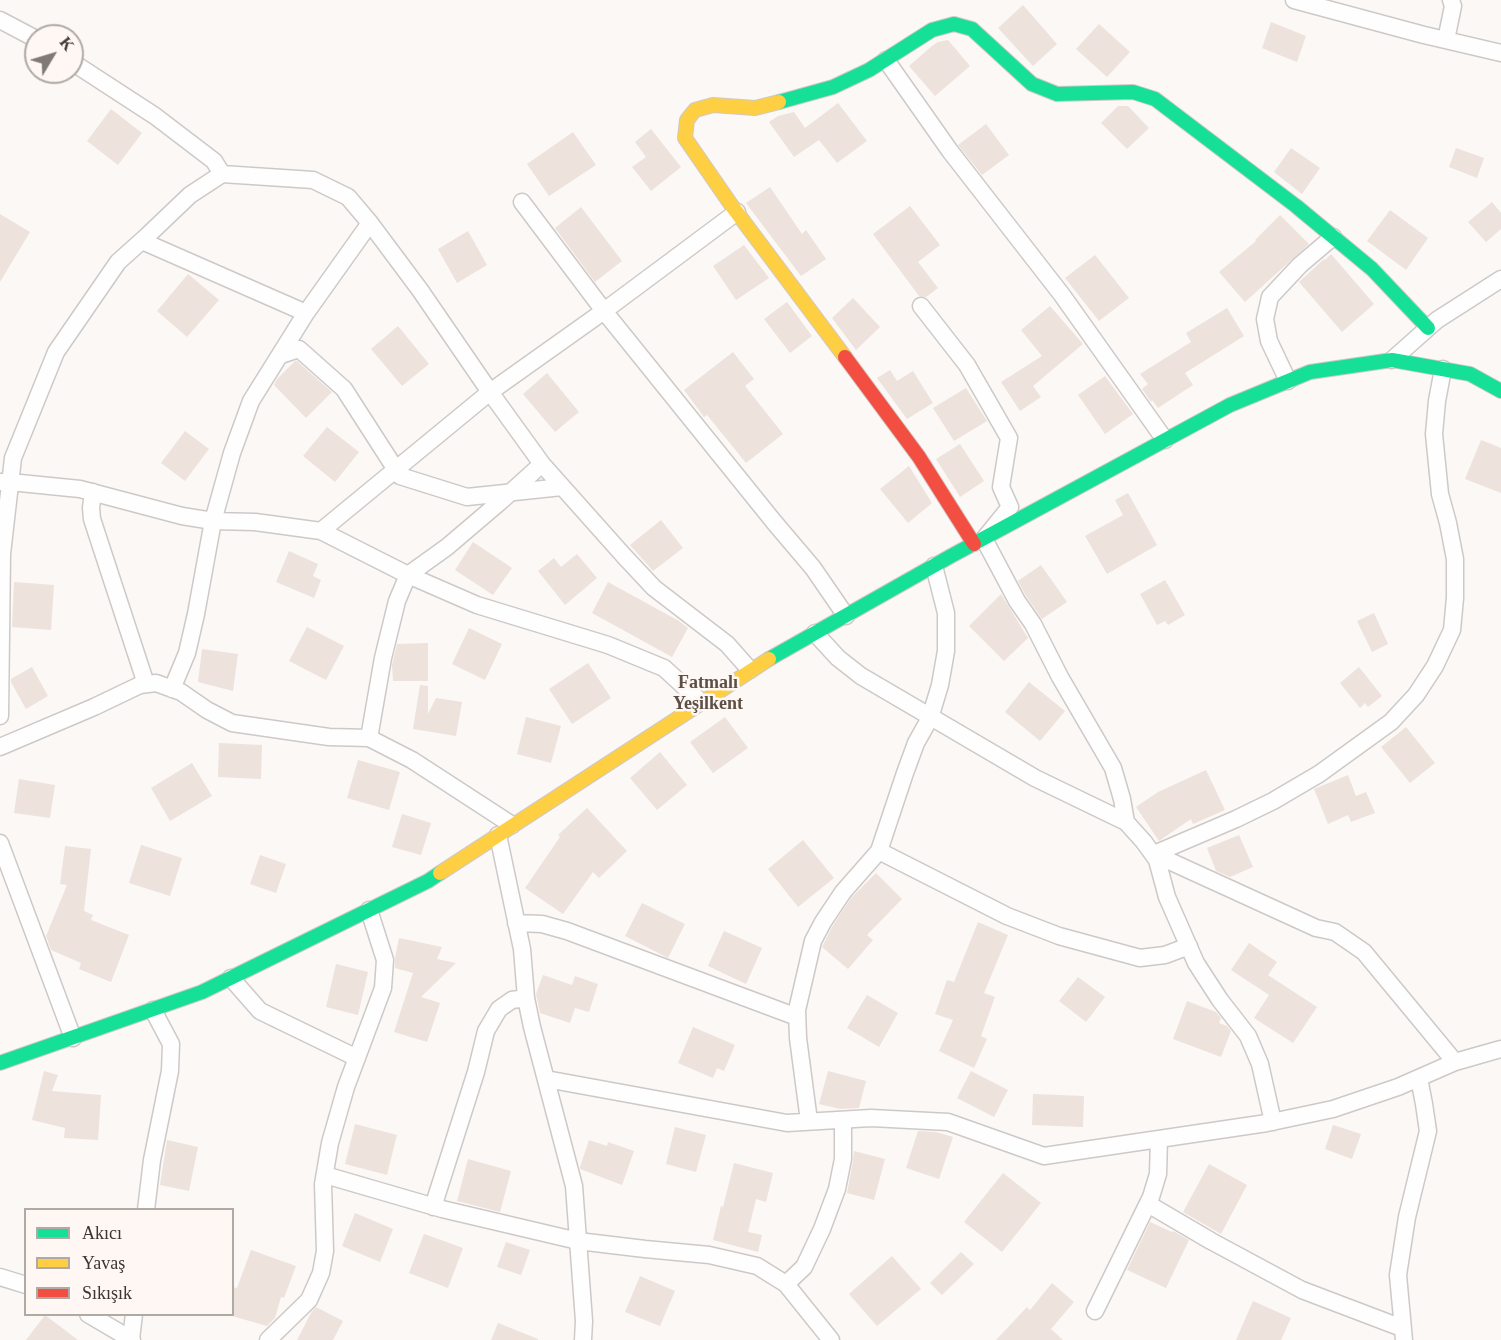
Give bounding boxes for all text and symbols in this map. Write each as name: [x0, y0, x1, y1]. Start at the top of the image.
north arrow: [24, 24, 84, 84]
text: K: [56, 34, 78, 54]
district label: Fatmalı Yeşilkent: [673, 672, 743, 714]
legend: [24, 1208, 234, 1316]
text: Akıcı: [82, 1223, 122, 1243]
text: Yavaş: [82, 1253, 125, 1273]
text: Sıkışık: [82, 1283, 132, 1303]

